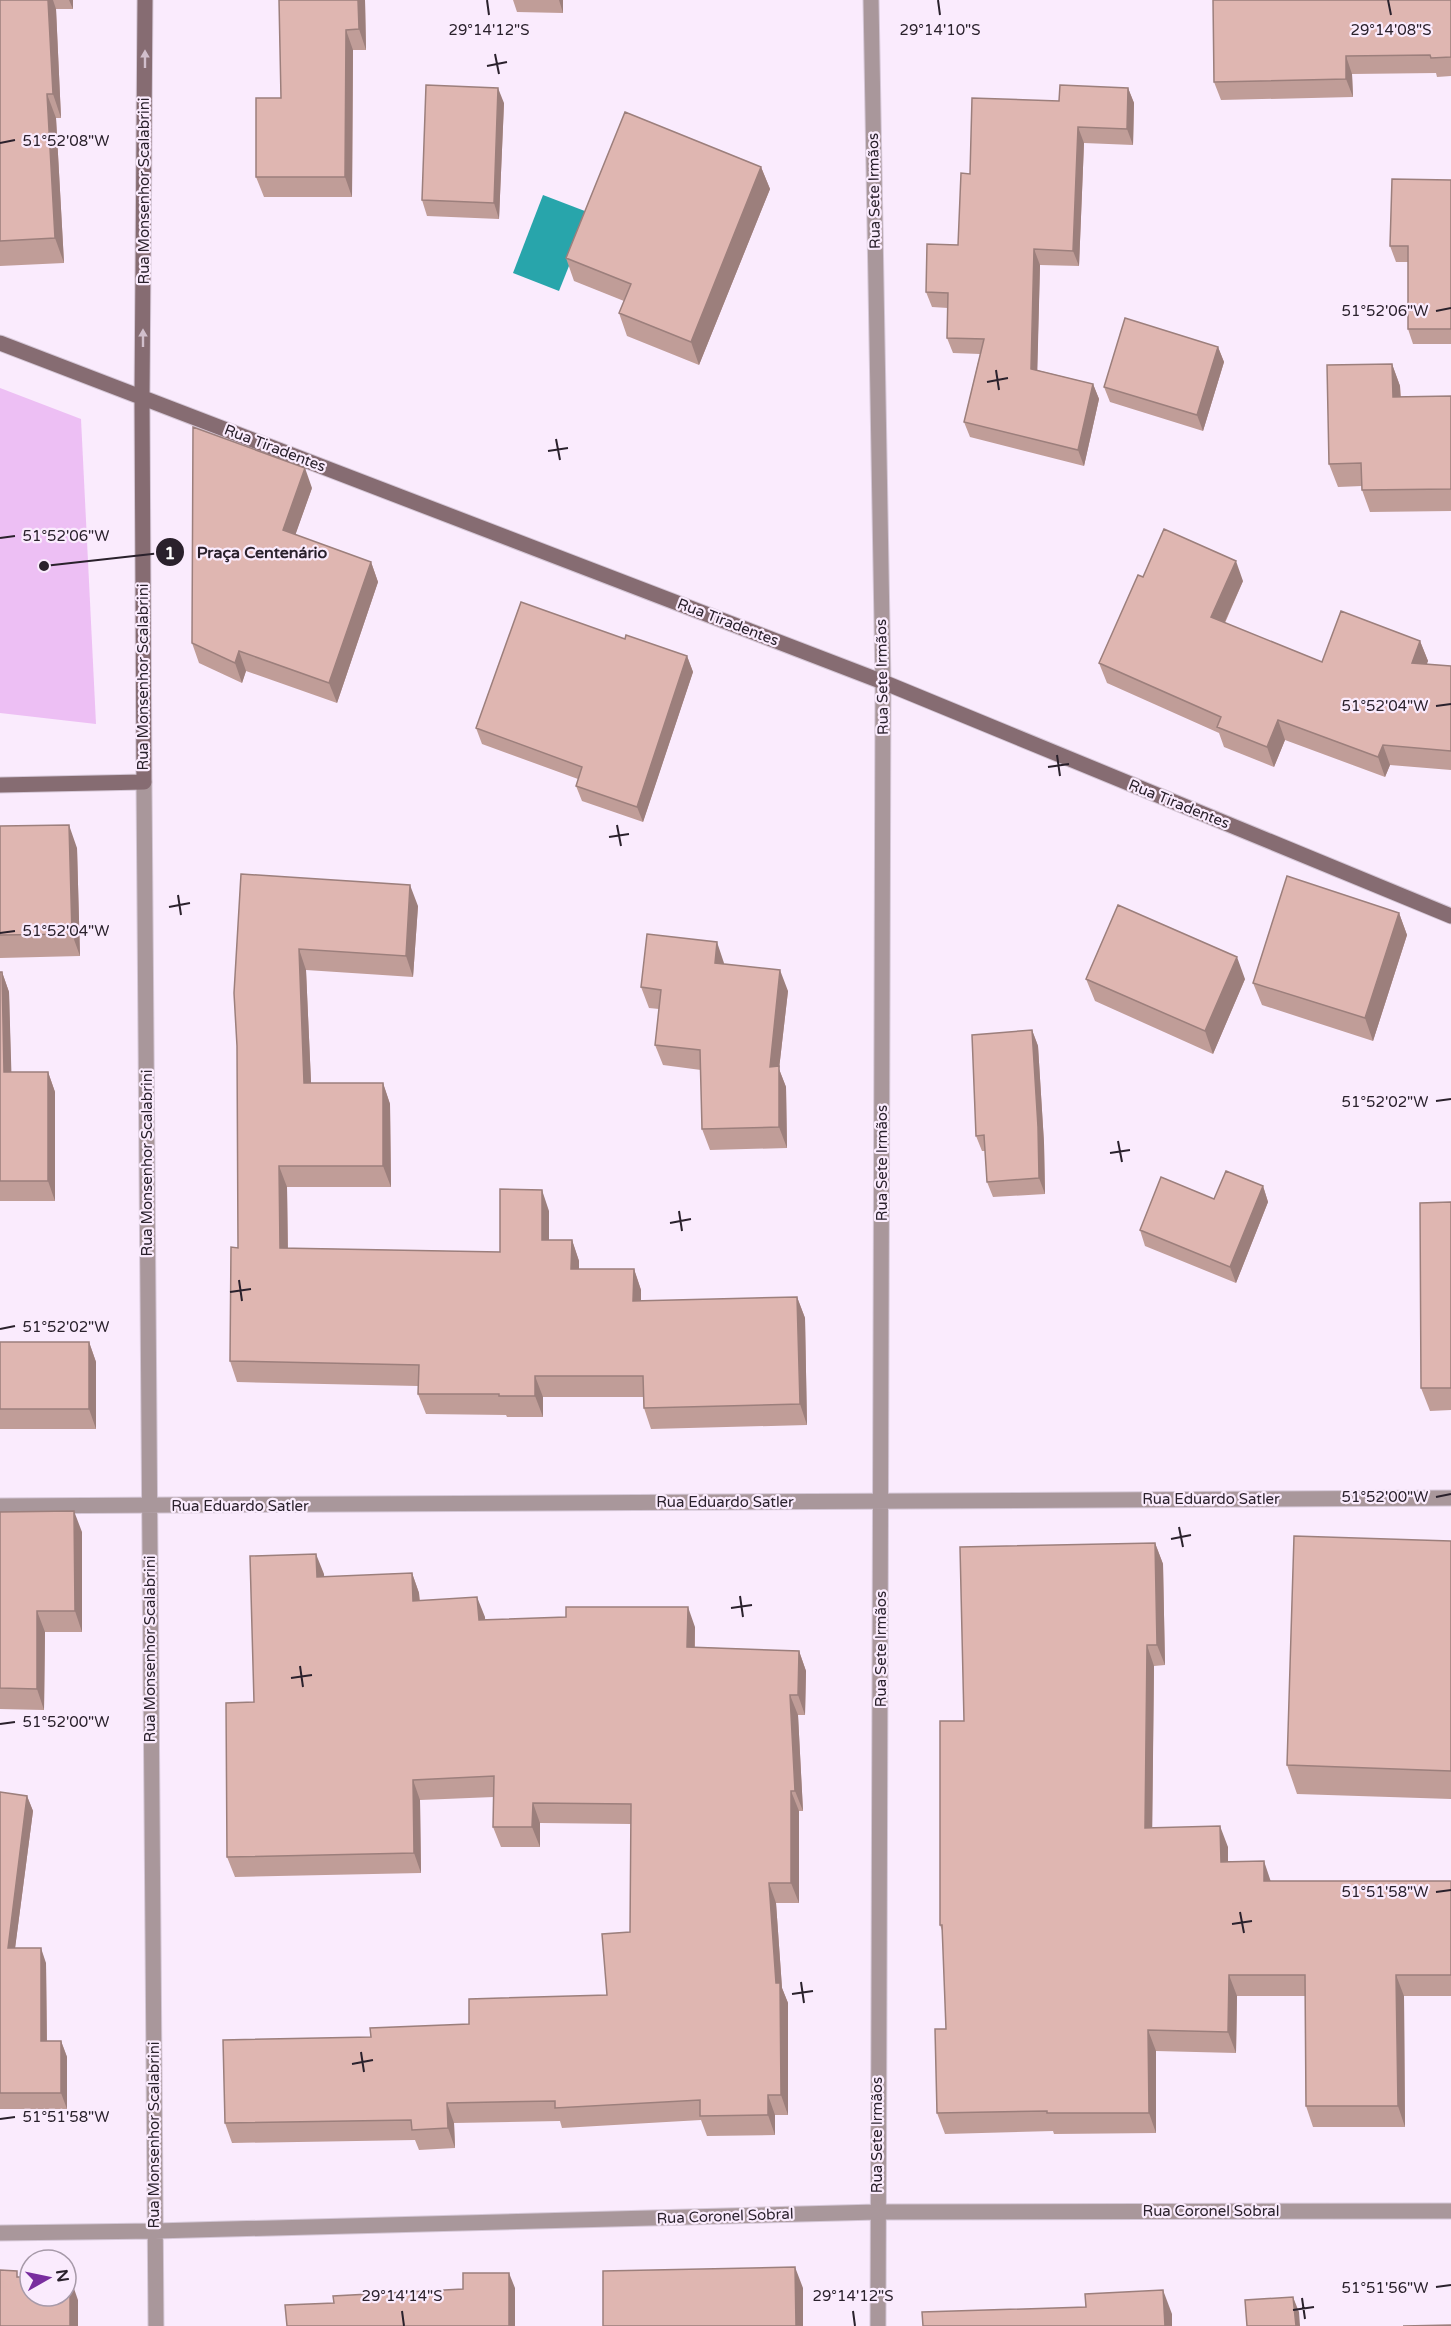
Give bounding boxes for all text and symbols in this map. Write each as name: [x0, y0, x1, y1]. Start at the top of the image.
text: 29°14'12"S: [449, 21, 529, 39]
text: 29°14'10"S: [900, 21, 980, 39]
text: 29°14'08"S: [1351, 21, 1431, 39]
one-way arrow: [140, 50, 150, 69]
street label: Rua Monsenhor Scalabrini: [135, 97, 153, 285]
text: 51°52'08"W: [23, 132, 109, 150]
street label: Rua Sete Irmãos: [864, 133, 884, 249]
text: 51°52'06"W: [1342, 302, 1428, 320]
one-way arrow: [138, 329, 148, 348]
street label: Rua Tiradentes: [222, 420, 328, 476]
text: 51°52'06"W: [23, 527, 109, 545]
callout: Praça Centenário: [155, 535, 339, 569]
text: 1: [164, 542, 176, 564]
text: Praça Centenário: [197, 543, 328, 563]
street label: Rua Monsenhor Scalabrini: [134, 583, 152, 771]
street label: Rua Tiradentes: [675, 594, 781, 650]
street label: Rua Sete Irmãos: [872, 619, 892, 735]
text: 51°52'04"W: [1342, 697, 1428, 715]
street label: Rua Tiradentes: [1126, 776, 1232, 832]
text: 51°52'04"W: [23, 922, 109, 940]
street label: Rua Monsenhor Scalabrini: [138, 1069, 156, 1257]
text: 51°52'02"W: [1342, 1093, 1428, 1111]
street label: Rua Sete Irmãos: [873, 1105, 891, 1221]
text: 51°52'02"W: [23, 1318, 109, 1336]
text: 51°52'00"W: [1342, 1488, 1428, 1506]
street label: Rua Eduardo Satler: [1142, 1490, 1280, 1508]
street label: Rua Eduardo Satler: [656, 1493, 794, 1511]
street label: Rua Eduardo Satler: [171, 1497, 309, 1515]
street label: Rua Monsenhor Scalabrini: [141, 1555, 159, 1743]
street label: Rua Sete Irmãos: [872, 1591, 890, 1707]
text: 51°52'00"W: [23, 1713, 109, 1731]
text: 51°51'58"W: [1342, 1883, 1428, 1901]
street label: Rua Monsenhor Scalabrini: [145, 2041, 163, 2229]
street label: Rua Sete Irmãos: [868, 2077, 886, 2193]
text: 51°51'58"W: [23, 2108, 109, 2126]
street label: Rua Coronel Sobral: [1142, 2202, 1280, 2220]
street label: Rua Coronel Sobral: [656, 2205, 794, 2227]
north arrow: [18, 2248, 78, 2308]
text: N: [51, 2268, 73, 2284]
text: 51°51'56"W: [1342, 2279, 1428, 2297]
text: 29°14'14"S: [362, 2287, 442, 2305]
text: 29°14'12"S: [813, 2287, 893, 2305]

